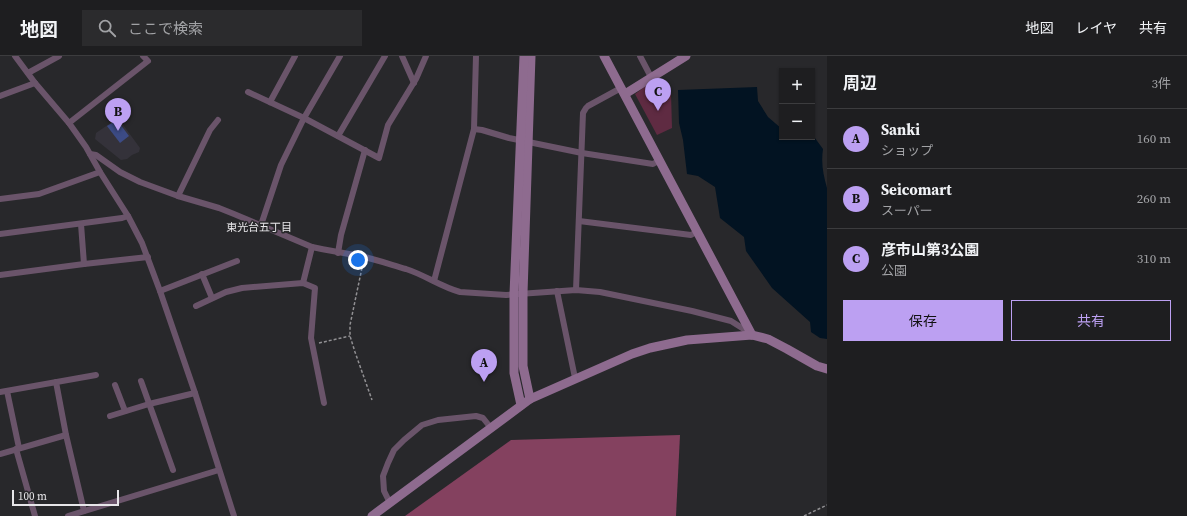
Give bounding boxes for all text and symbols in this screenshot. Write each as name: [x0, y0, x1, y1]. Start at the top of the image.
search box: [82, 10, 362, 46]
text: 地図: [20, 16, 58, 42]
icon: search: [96, 17, 118, 39]
text: ここで検索: [128, 18, 203, 39]
text: 地図: [1025, 18, 1053, 38]
text: レイヤ: [1075, 18, 1117, 38]
text: 共有: [1139, 18, 1167, 38]
map controls: [779, 68, 815, 140]
button: +: [779, 68, 815, 104]
text: 周辺: [843, 71, 877, 95]
text: 3件: [1151, 75, 1171, 92]
pin: C: [645, 78, 671, 111]
pin: B: [105, 98, 131, 131]
button: −: [779, 104, 815, 140]
text: Sanki: [881, 119, 920, 140]
text: A: [852, 130, 860, 147]
text: 160 m: [1137, 130, 1171, 147]
text: ショップ: [881, 142, 933, 159]
text: Seicomart: [881, 179, 952, 200]
text: B: [852, 190, 860, 207]
text: 260 m: [1137, 190, 1171, 207]
text: スーパー: [881, 202, 933, 219]
district label: 東光台五丁目: [226, 220, 292, 235]
text: 彦市山第3公園: [881, 239, 979, 260]
your location: [348, 250, 368, 270]
text: C: [852, 250, 860, 267]
text: 310 m: [1137, 250, 1171, 267]
text: 公園: [881, 262, 907, 279]
button: 保存: [843, 300, 1003, 341]
button: 共有: [1011, 300, 1171, 341]
pin: A: [471, 349, 497, 382]
scale bar: [12, 488, 119, 507]
text: 100 m: [18, 489, 47, 504]

